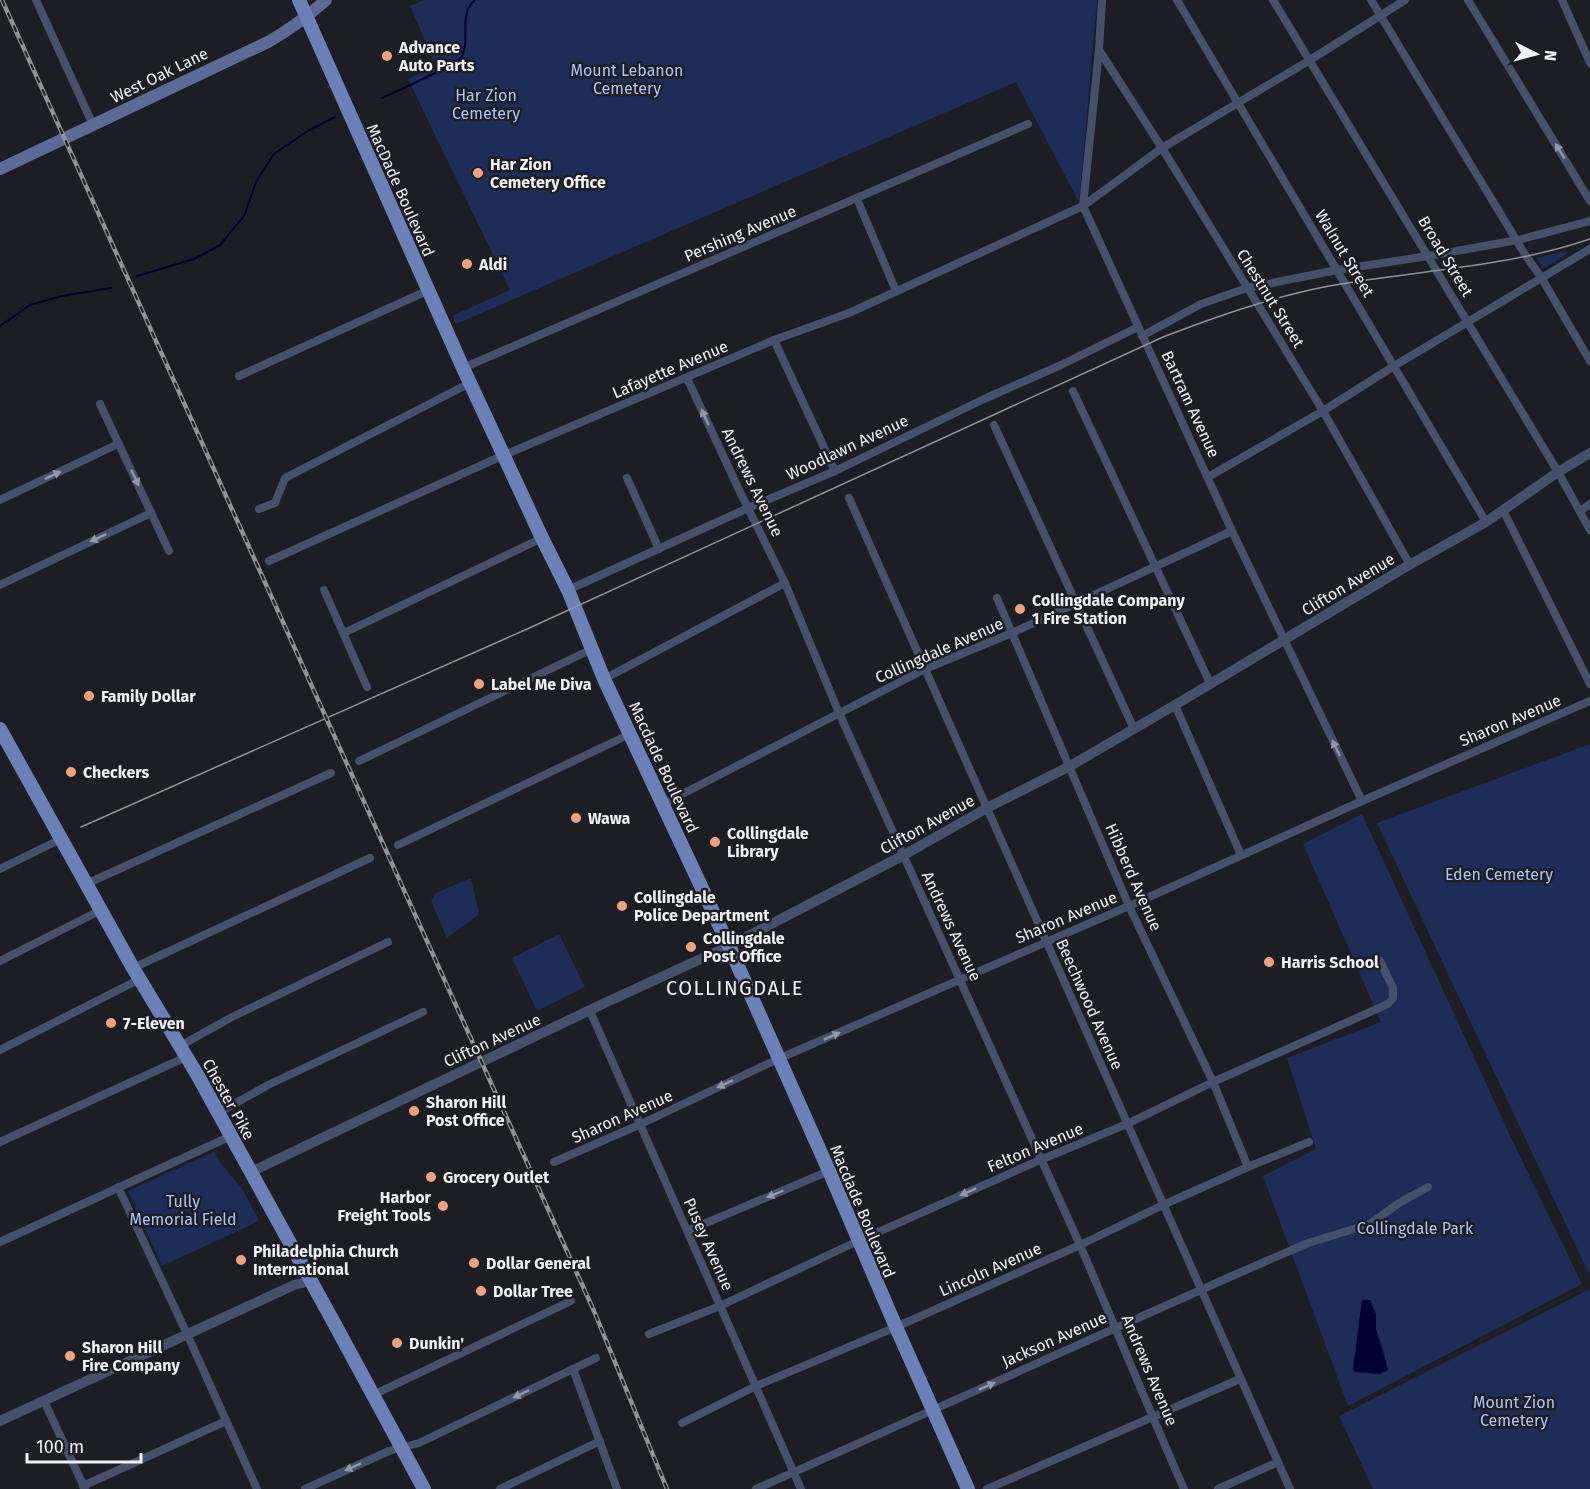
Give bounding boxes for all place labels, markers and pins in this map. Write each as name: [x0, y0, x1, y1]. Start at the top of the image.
place label: Advance Auto Parts: [398, 38, 475, 75]
marker: Advance Auto Parts: [380, 49, 394, 63]
place label: Har Zion Cemetery Office: [490, 155, 606, 192]
marker: Har Zion Cemetery Office: [471, 166, 485, 180]
place label: Aldi: [478, 255, 507, 274]
marker: Aldi: [460, 257, 474, 271]
place label: Collingdale Company 1 Fire Station: [1032, 591, 1185, 628]
marker: Collingdale Company 1 Fire Station: [1013, 602, 1027, 616]
place label: Label Me Diva: [491, 675, 592, 694]
marker: Label Me Diva: [472, 677, 486, 691]
place label: Family Dollar: [101, 687, 196, 706]
marker: Family Dollar: [82, 689, 96, 703]
place label: Checkers: [83, 763, 149, 782]
marker: Checkers: [64, 765, 78, 779]
place label: Wawa: [588, 809, 631, 828]
marker: Wawa: [569, 811, 583, 825]
place label: Collingdale Library: [727, 824, 809, 861]
marker: Collingdale Library: [708, 835, 722, 849]
place label: Collingdale Police Department: [634, 888, 770, 925]
marker: Collingdale Police Department: [615, 899, 629, 913]
place label: Collingdale Post Office: [703, 929, 785, 966]
marker: Collingdale Post Office: [684, 940, 698, 954]
place label: Harris School: [1281, 953, 1379, 972]
marker: Harris School: [1262, 955, 1276, 969]
place label: 7-Eleven: [123, 1014, 185, 1033]
marker: 7-Eleven: [104, 1016, 118, 1030]
place label: Sharon Hill Post Office: [426, 1093, 506, 1130]
marker: Sharon Hill Post Office: [407, 1104, 421, 1118]
place label: Grocery Outlet: [443, 1168, 550, 1187]
marker: Grocery Outlet: [424, 1170, 438, 1184]
place label: Harbor Freight Tools: [338, 1188, 432, 1225]
marker: Harbor Freight Tools: [436, 1199, 450, 1213]
place label: Philadelphia Church International: [253, 1242, 399, 1279]
marker: Philadelphia Church International: [234, 1253, 248, 1267]
place label: Dollar General: [486, 1254, 591, 1273]
marker: Dollar General: [467, 1256, 481, 1270]
place label: Dollar Tree: [493, 1282, 573, 1301]
marker: Dollar Tree: [474, 1284, 488, 1298]
place label: Dunkin': [409, 1334, 464, 1353]
marker: Dunkin': [390, 1336, 404, 1350]
place label: Sharon Hill Fire Company: [82, 1338, 180, 1375]
marker: Sharon Hill Fire Company: [63, 1349, 77, 1363]

